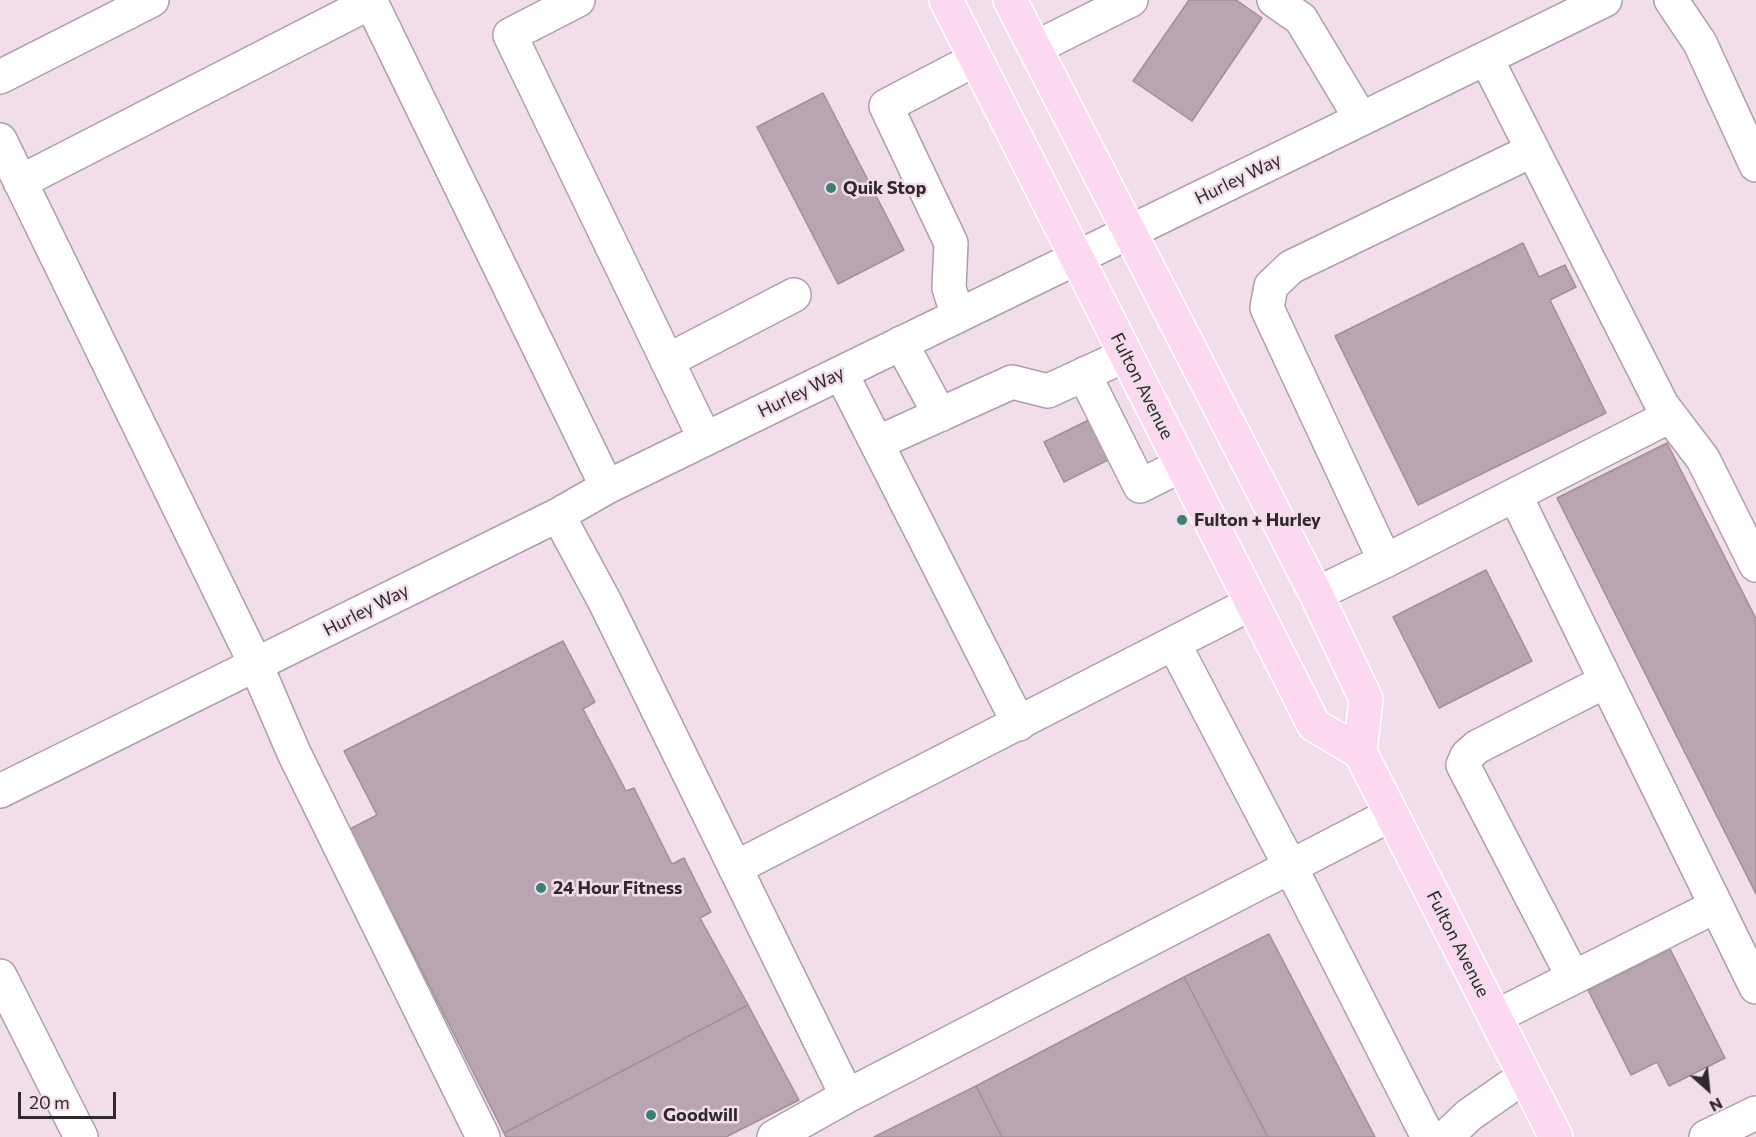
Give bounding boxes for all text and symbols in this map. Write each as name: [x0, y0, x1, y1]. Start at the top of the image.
street label: Hurley Way: [1191, 149, 1285, 209]
place label: Quik Stop: [843, 177, 926, 199]
marker: Quik Stop: [824, 181, 838, 195]
street label: Fulton Avenue: [1106, 329, 1178, 443]
street label: Hurley Way: [754, 362, 848, 422]
place label: Fulton + Hurley: [1194, 509, 1321, 531]
marker: Fulton + Hurley: [1175, 513, 1189, 527]
street label: Hurley Way: [320, 579, 412, 641]
place label: 24 Hour Fitness: [553, 877, 682, 899]
marker: 24 Hour Fitness: [534, 881, 548, 895]
street label: Fulton Avenue: [1422, 887, 1494, 1001]
north arrow: [1678, 1059, 1738, 1119]
scale bar: [21, 1080, 118, 1118]
text: 20 m: [29, 1091, 70, 1113]
text: N: [1707, 1094, 1726, 1117]
place label: Goodwill: [663, 1104, 738, 1126]
marker: Goodwill: [644, 1108, 658, 1122]

